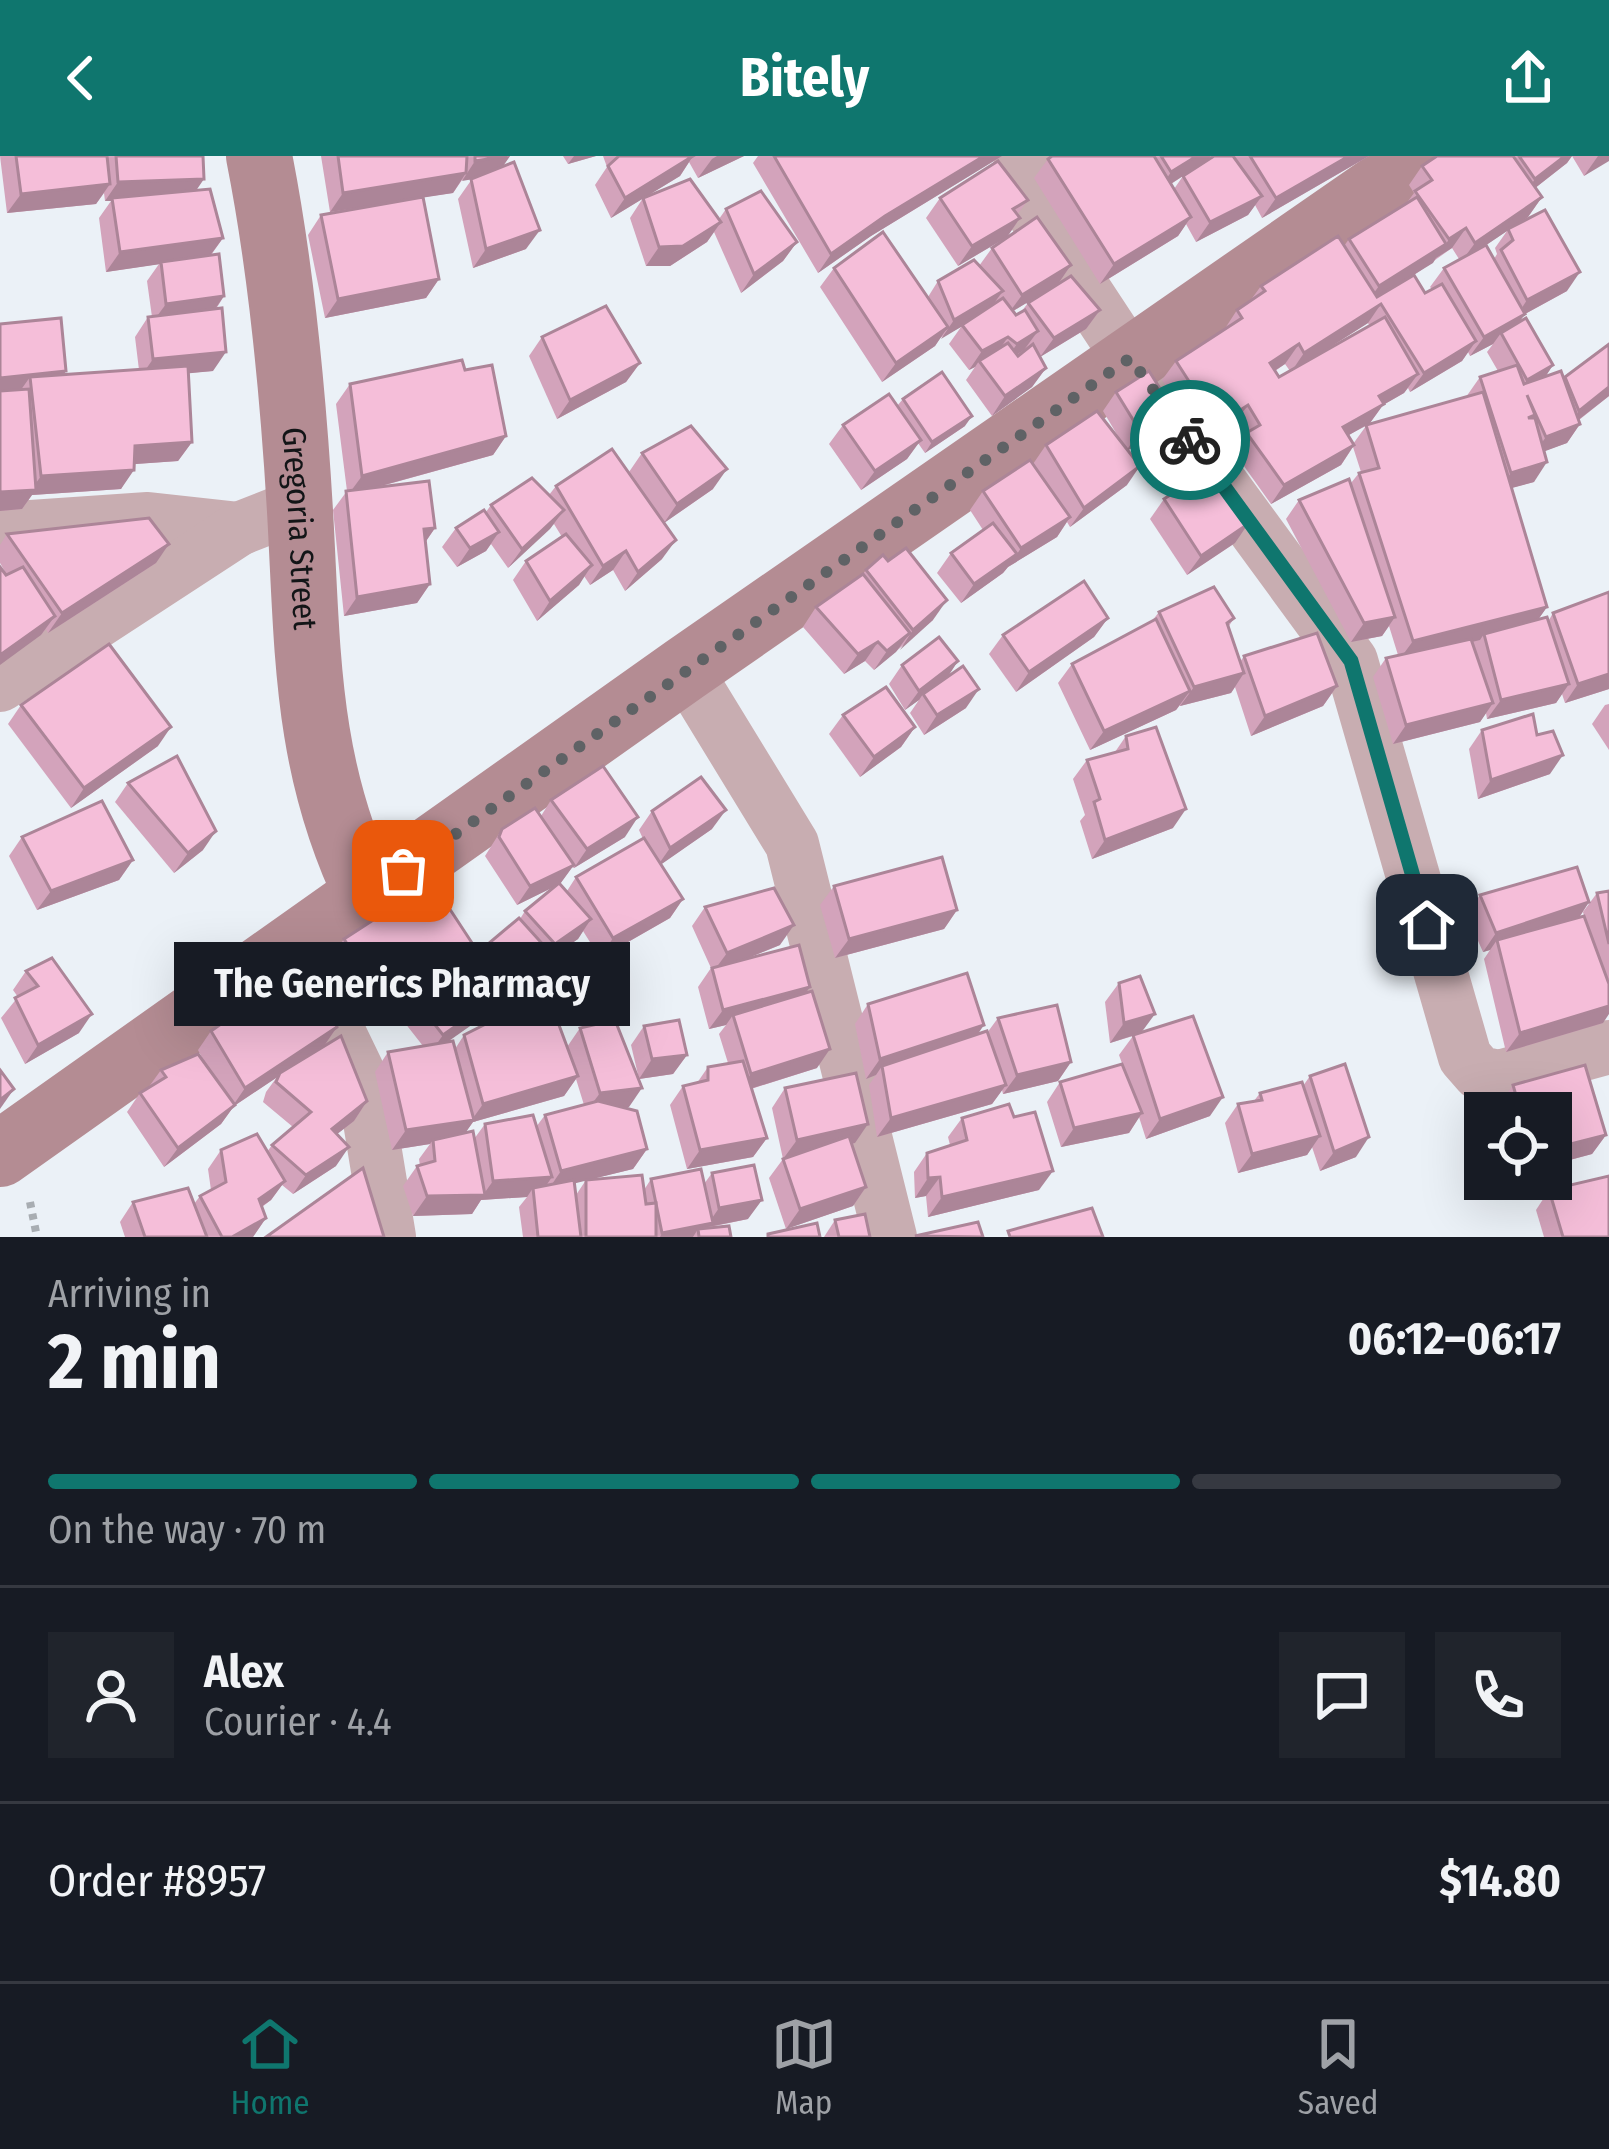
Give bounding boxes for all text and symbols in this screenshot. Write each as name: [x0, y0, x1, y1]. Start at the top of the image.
icon: back: [48, 45, 114, 111]
icon: share: [1495, 45, 1561, 111]
text: Bitely: [740, 46, 869, 110]
courier: [1130, 380, 1250, 500]
icon: bike: [1157, 407, 1223, 473]
street label: Gregoria Street: [273, 426, 325, 631]
pin: [352, 820, 454, 922]
icon: bag: [370, 838, 436, 904]
pin: [1376, 874, 1478, 976]
icon: home: [1394, 892, 1460, 958]
callout: The Generics Pharmacy: [175, 943, 631, 1027]
text: The Generics Pharmacy: [214, 961, 590, 1007]
map controls: [1464, 1092, 1572, 1200]
button: locate: [1464, 1092, 1572, 1200]
text: Arriving in: [48, 1271, 211, 1317]
text: 06:12–06:17: [1348, 1312, 1561, 1366]
text: 2 min: [48, 1315, 221, 1409]
text: On the way · 70 m: [48, 1507, 326, 1553]
button: person: [48, 1632, 174, 1758]
button: chat: [1279, 1632, 1405, 1758]
button: phone: [1435, 1632, 1561, 1758]
text: Alex: [204, 1645, 284, 1699]
text: Courier · 4.4: [204, 1699, 392, 1745]
text: Order #8957: [48, 1854, 266, 1908]
text: $14.80: [1439, 1854, 1561, 1908]
tab: Home: [231, 2011, 310, 2123]
tab: Map: [771, 2011, 837, 2123]
tab: Saved: [1298, 2011, 1378, 2123]

